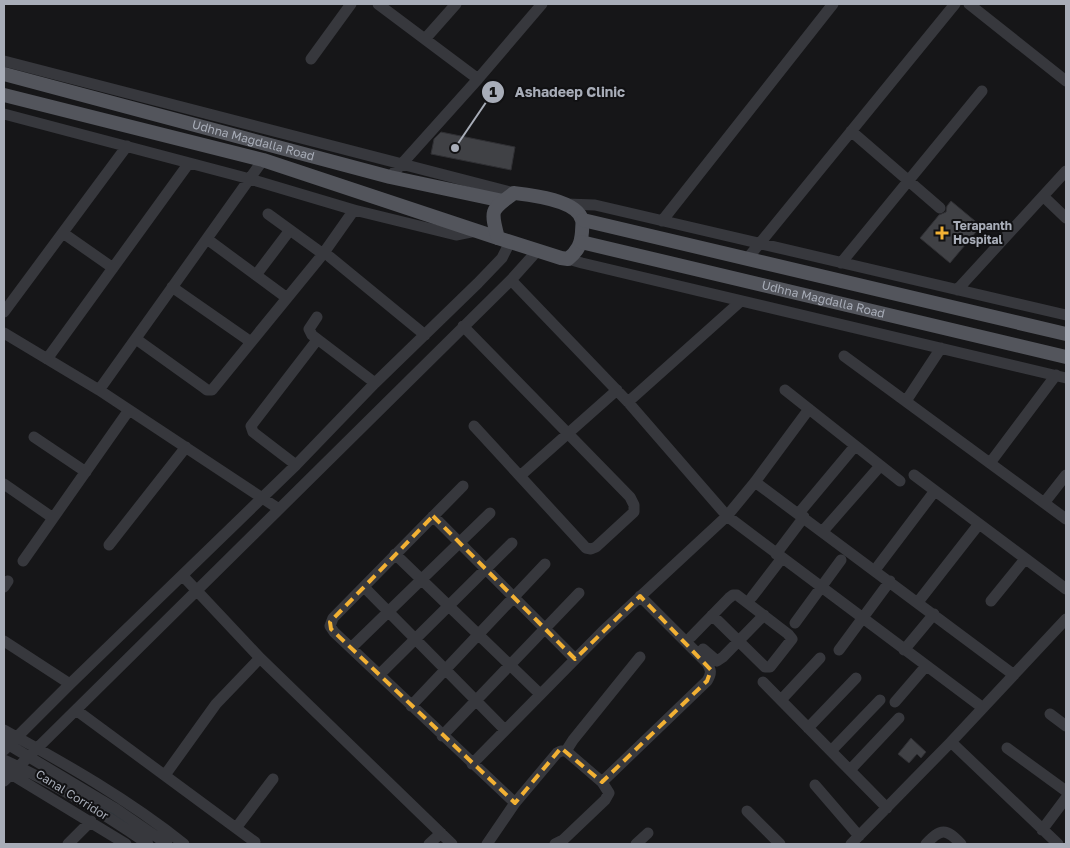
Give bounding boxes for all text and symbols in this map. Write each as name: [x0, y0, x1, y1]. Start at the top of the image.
callout: Ashadeep Clinic: [480, 77, 635, 106]
text: 1: [489, 82, 497, 100]
text: Ashadeep Clinic: [515, 83, 625, 100]
street label: Udhna Magdalla Road: [190, 117, 316, 164]
place label: Terapanth Hospital: [953, 218, 1012, 247]
marker: Terapanth Hospital: [935, 226, 949, 240]
street label: Udhna Magdalla Road: [760, 277, 887, 321]
street label: Canal Corridor: [33, 766, 112, 823]

